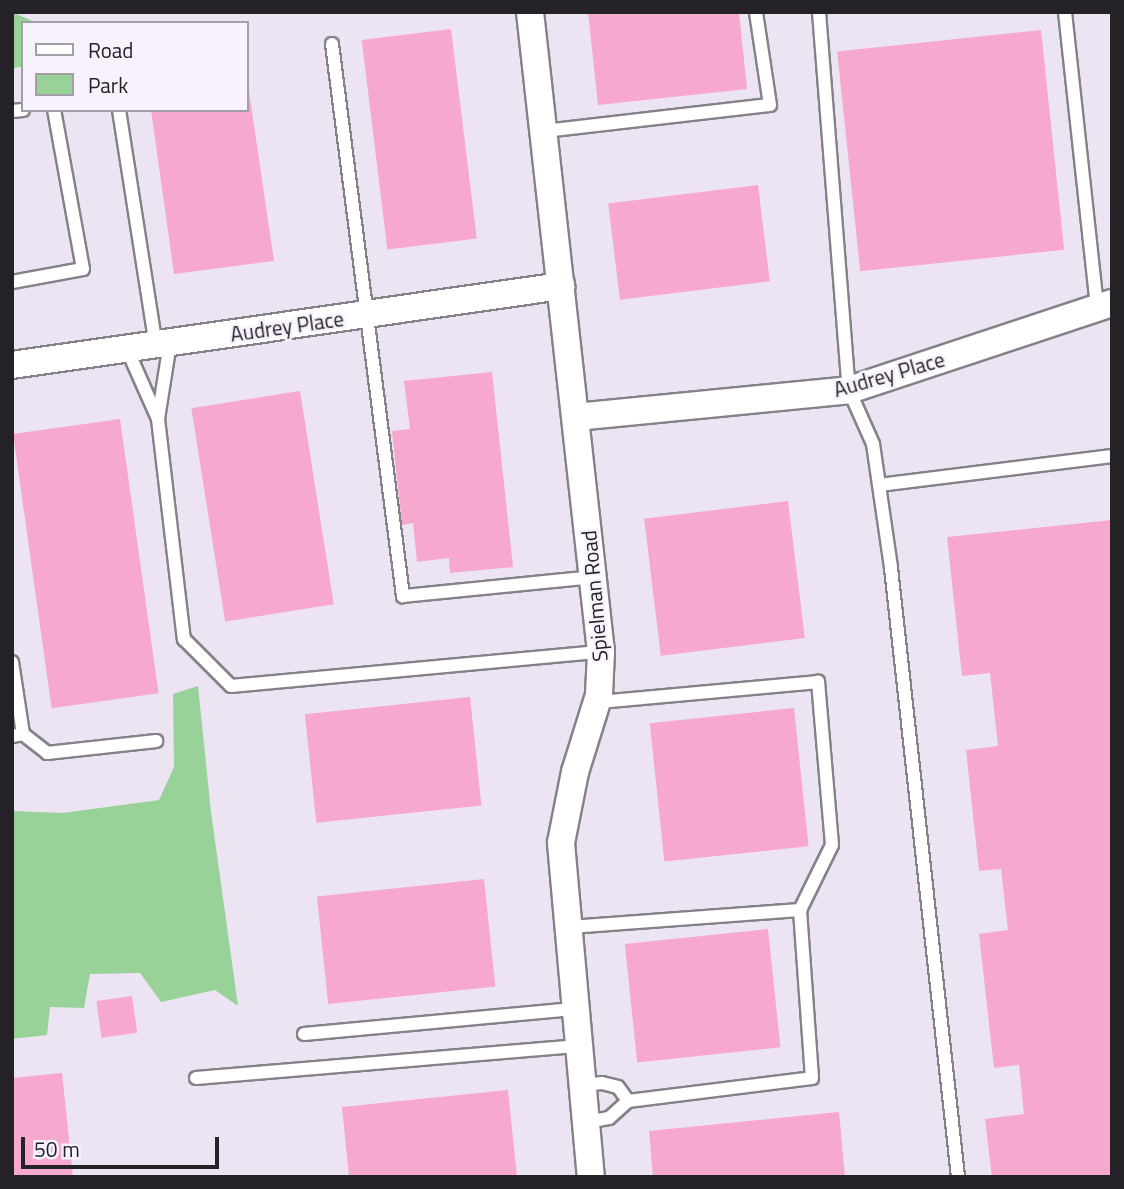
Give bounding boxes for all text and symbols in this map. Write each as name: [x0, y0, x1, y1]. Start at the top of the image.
legend: [21, 21, 248, 112]
text: Road: [88, 34, 133, 66]
text: Park: [88, 69, 128, 101]
street label: Audrey Place: [229, 306, 345, 346]
street label: Audrey Place: [831, 346, 947, 402]
street label: Spielman Road: [576, 529, 612, 663]
scale bar: [24, 1122, 222, 1166]
text: 50 m: [34, 1133, 80, 1165]

